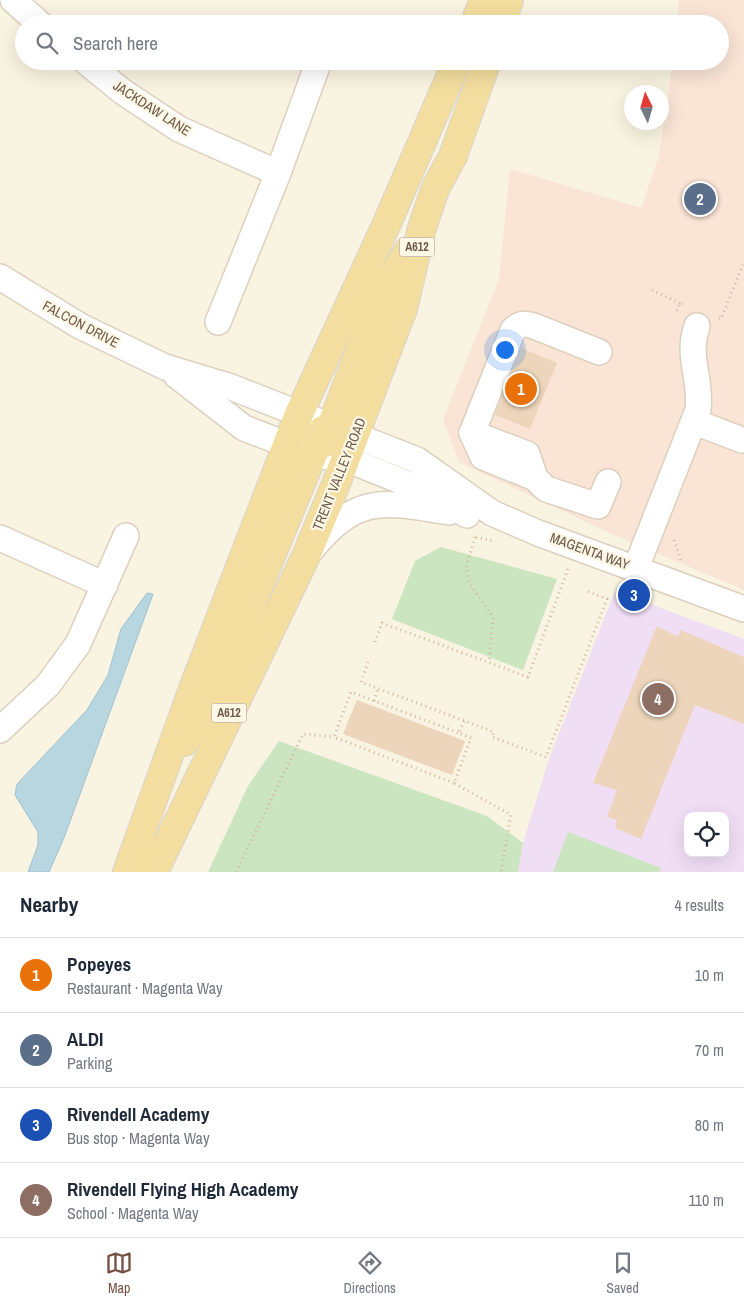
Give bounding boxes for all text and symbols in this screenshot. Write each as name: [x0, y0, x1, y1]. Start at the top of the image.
search box: [15, 15, 729, 70]
icon: search: [33, 29, 61, 57]
text: Search here: [73, 30, 158, 56]
street label: JACKDAW LANE: [110, 76, 194, 140]
north arrow: [624, 85, 669, 130]
pin: 2: [684, 180, 716, 218]
road number: A612: [400, 238, 434, 256]
street label: FALCON DRIVE: [40, 296, 122, 352]
your location: [492, 337, 518, 363]
pin: 1: [505, 370, 537, 408]
street label: TRENT VALLEY ROAD: [308, 415, 370, 533]
street label: MAGENTA WAY: [548, 528, 633, 574]
pin: 3: [618, 576, 650, 614]
pin: 4: [642, 680, 674, 718]
road number: A612: [212, 704, 246, 722]
map controls: [684, 812, 729, 857]
button: locate: [684, 812, 729, 857]
text: Nearby: [20, 890, 78, 919]
text: 4 results: [674, 894, 724, 916]
text: Popeyes: [67, 951, 131, 977]
text: 1: [32, 964, 40, 986]
text: 10 m: [695, 964, 724, 986]
text: Restaurant · Magenta Way: [67, 977, 223, 999]
text: ALDI: [67, 1026, 103, 1052]
text: 2: [32, 1039, 40, 1061]
text: 70 m: [695, 1039, 724, 1061]
text: Parking: [67, 1052, 112, 1074]
text: Rivendell Academy: [67, 1101, 209, 1127]
text: 3: [32, 1114, 40, 1136]
text: 80 m: [695, 1114, 724, 1136]
text: Bus stop · Magenta Way: [67, 1127, 209, 1149]
text: Rivendell Flying High Academy: [67, 1176, 298, 1202]
text: 4: [32, 1189, 40, 1211]
text: 110 m: [688, 1189, 724, 1211]
text: School · Magenta Way: [67, 1202, 199, 1224]
tab: Map: [105, 1249, 133, 1297]
tab: Directions: [344, 1249, 396, 1297]
tab: Saved: [606, 1249, 639, 1297]

